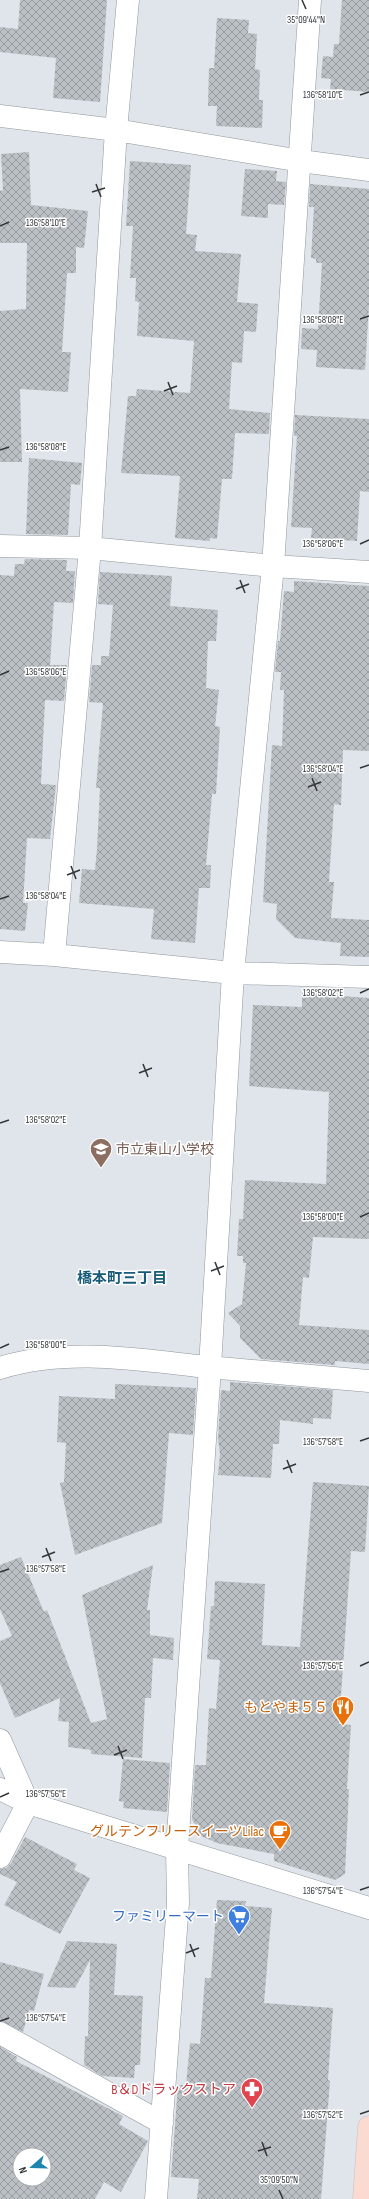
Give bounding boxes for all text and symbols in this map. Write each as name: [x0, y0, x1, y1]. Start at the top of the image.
text: 35°09'44"N: [287, 14, 325, 26]
text: 136°58'10"E: [303, 89, 343, 101]
text: 136°58'10"E: [26, 217, 66, 229]
text: 136°58'08"E: [303, 314, 343, 326]
text: 136°58'08"E: [26, 441, 66, 453]
text: 136°58'06"E: [303, 538, 343, 550]
text: 136°58'06"E: [26, 666, 66, 678]
text: 136°58'04"E: [303, 763, 343, 775]
text: 136°58'04"E: [26, 890, 66, 902]
text: 136°58'02"E: [303, 987, 343, 999]
text: 136°58'02"E: [26, 1114, 66, 1126]
school or university icon: 市立東山小学校: [88, 1136, 114, 1169]
place label: 市立東山小学校: [116, 1141, 214, 1158]
text: 136°58'00"E: [303, 1211, 343, 1223]
district label: 橋本町三丁目: [77, 1269, 167, 1288]
text: 136°58'00"E: [26, 1339, 66, 1351]
text: 136°57'58"E: [303, 1436, 343, 1448]
text: 136°57'58"E: [26, 1563, 66, 1575]
text: 136°57'56"E: [303, 1660, 343, 1672]
restaurant icon: もとやま５５: [330, 1694, 356, 1727]
place label: もとやま５５: [244, 1699, 328, 1716]
text: 136°57'56"E: [26, 1788, 66, 1800]
cafe icon: グルテンフリースイーツLilac: [267, 1818, 293, 1851]
place label: グルテンフリースイーツLilac: [90, 1823, 264, 1840]
text: 136°57'54"E: [303, 1885, 343, 1897]
supermarket icon: ファミリーマート: [226, 1903, 252, 1936]
place label: ファミリーマート: [112, 1908, 224, 1925]
text: 136°57'54"E: [26, 2012, 66, 2024]
pharmacy icon: B＆Dドラックストア: [239, 2076, 265, 2109]
place label: B＆Dドラックストア: [111, 2081, 236, 2098]
text: 136°57'52"E: [303, 2109, 343, 2121]
north arrow: [12, 2147, 52, 2187]
text: N: [16, 2165, 30, 2175]
text: 35°09'50"N: [260, 2174, 298, 2186]

